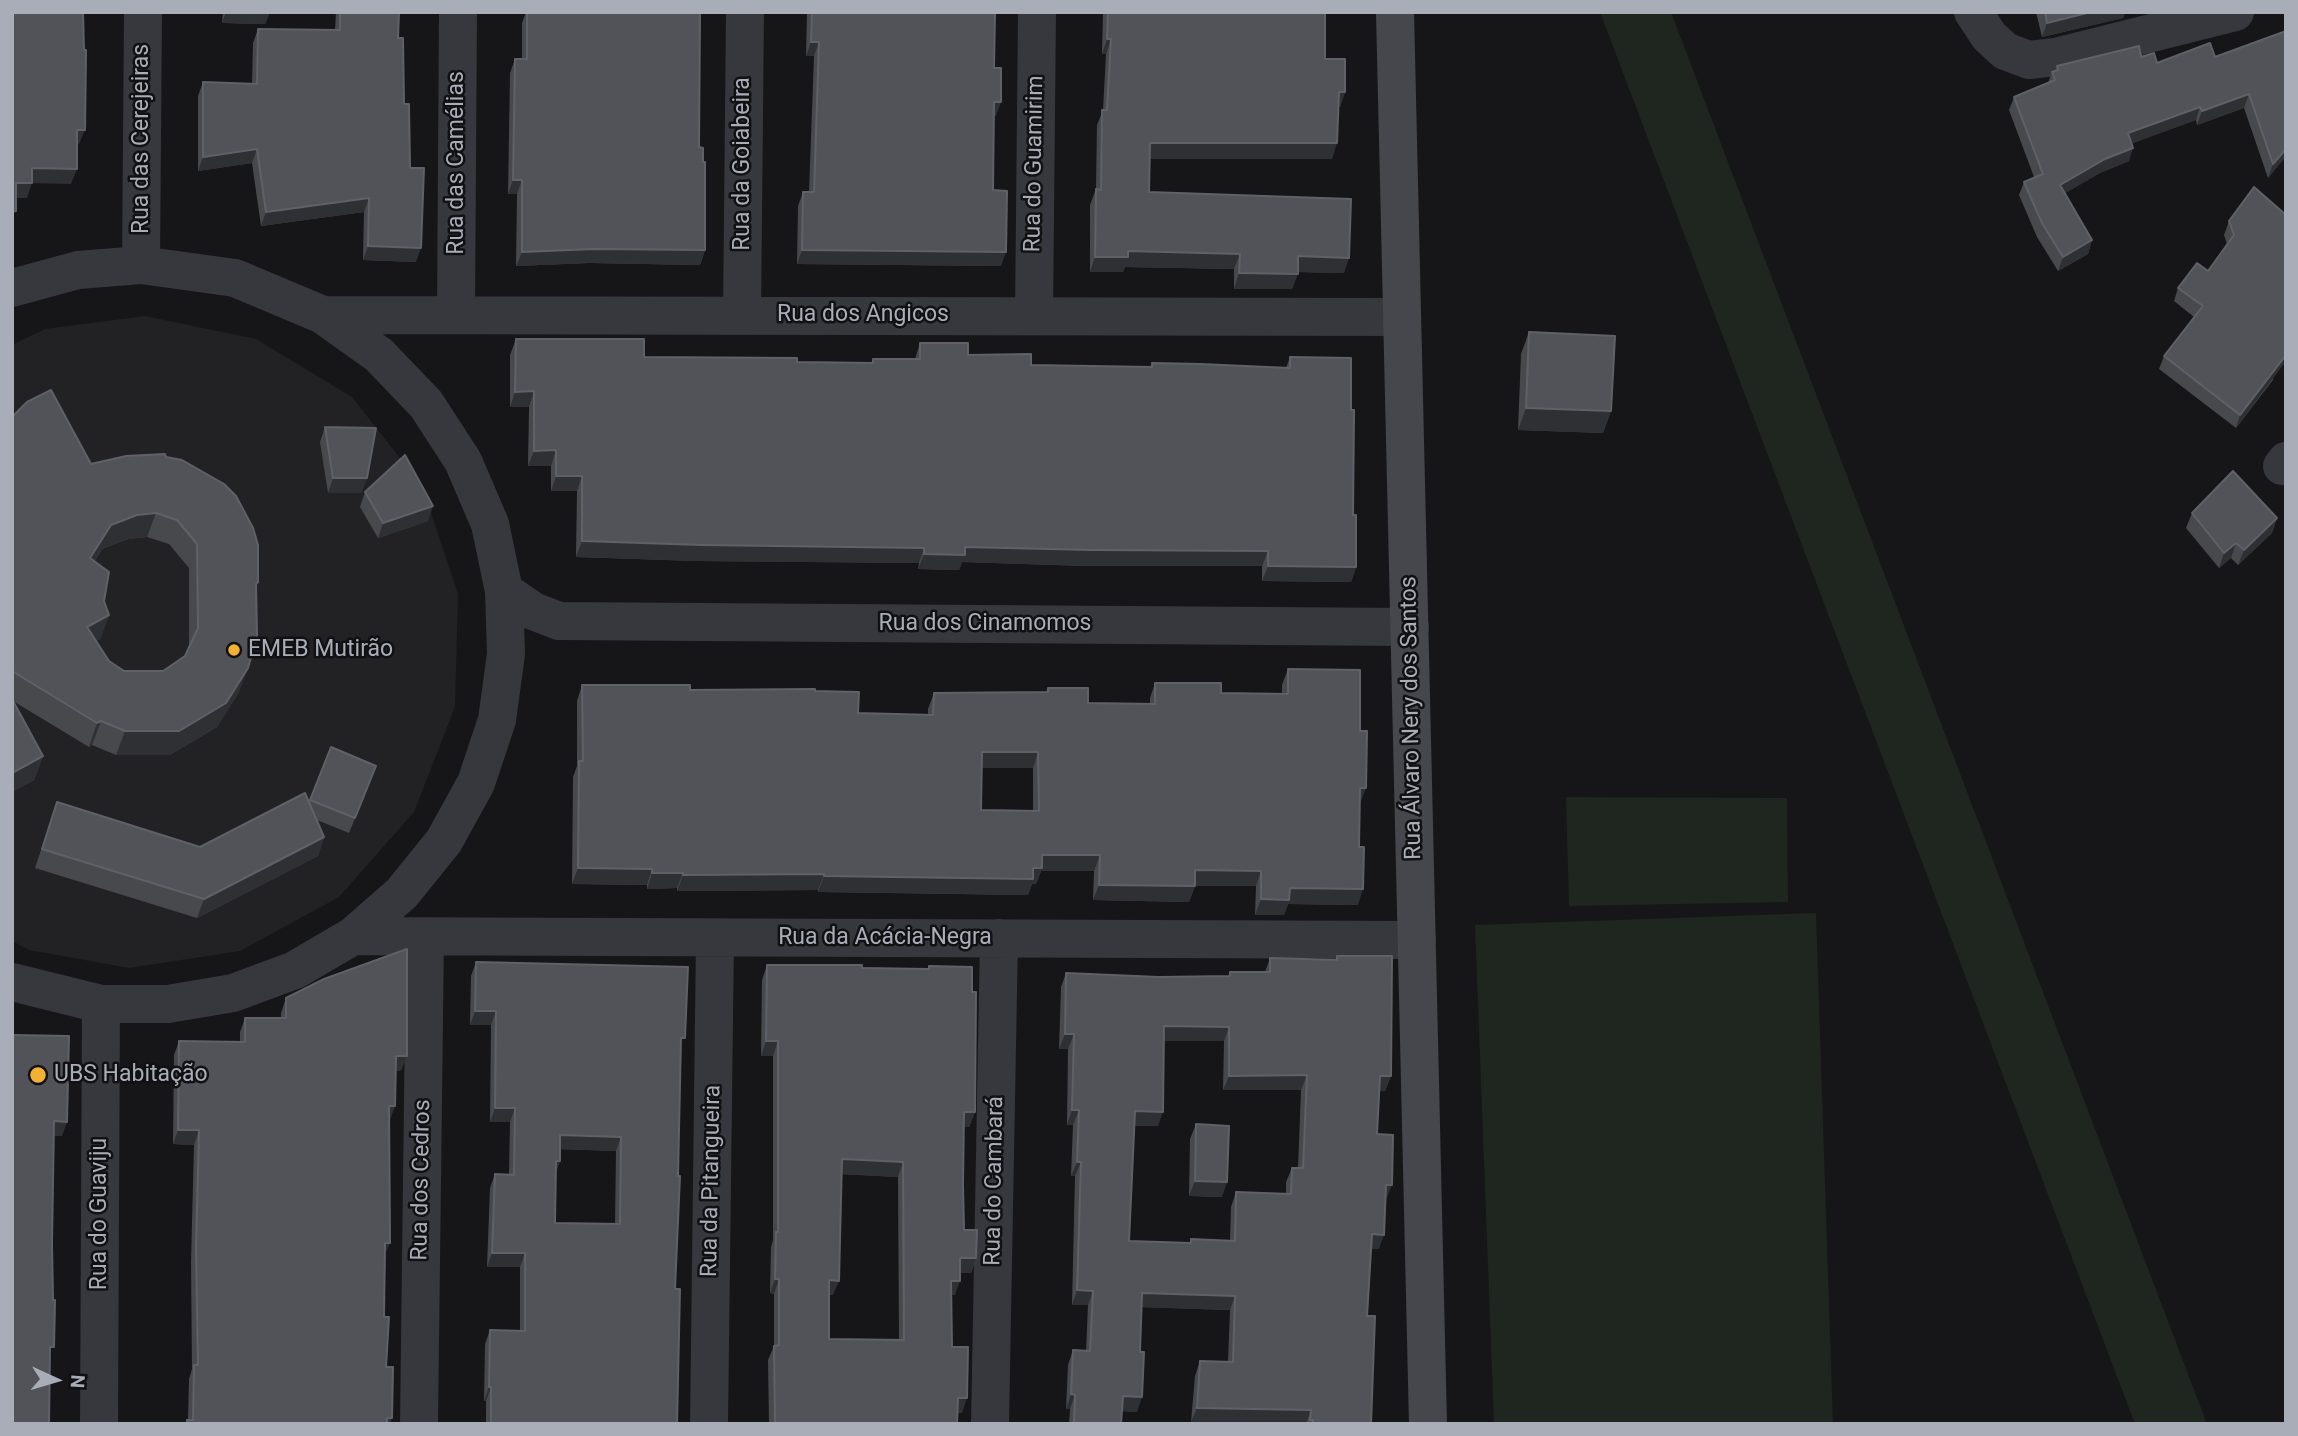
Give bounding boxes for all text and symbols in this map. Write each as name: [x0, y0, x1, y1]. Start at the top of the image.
street label: Rua das Cerejeiras: [128, 44, 156, 234]
street label: Rua das Camélias: [443, 71, 471, 255]
street label: Rua do Guamirim: [1020, 75, 1050, 253]
street label: Rua da Goiabeira: [729, 77, 757, 251]
street label: Rua dos Angicos: [777, 301, 949, 329]
street label: Rua Álvaro Nery dos Santos: [1396, 576, 1428, 860]
street label: Rua dos Cinamomos: [879, 610, 1091, 638]
place label: EMEB Mutirão: [248, 636, 393, 664]
marker: EMEB Mutirão: [226, 642, 242, 658]
street label: Rua da Acácia-Negra: [778, 924, 992, 952]
place label: UBS Habitação: [54, 1061, 208, 1089]
marker: UBS Habitação: [28, 1065, 48, 1085]
street label: Rua da Pitangueira: [697, 1085, 727, 1277]
street label: Rua do Cambará: [980, 1096, 1010, 1266]
street label: Rua dos Cedros: [407, 1099, 437, 1261]
street label: Rua do Guaviju: [86, 1138, 114, 1290]
north arrow: [21, 1345, 91, 1415]
text: N: [66, 1374, 89, 1389]

